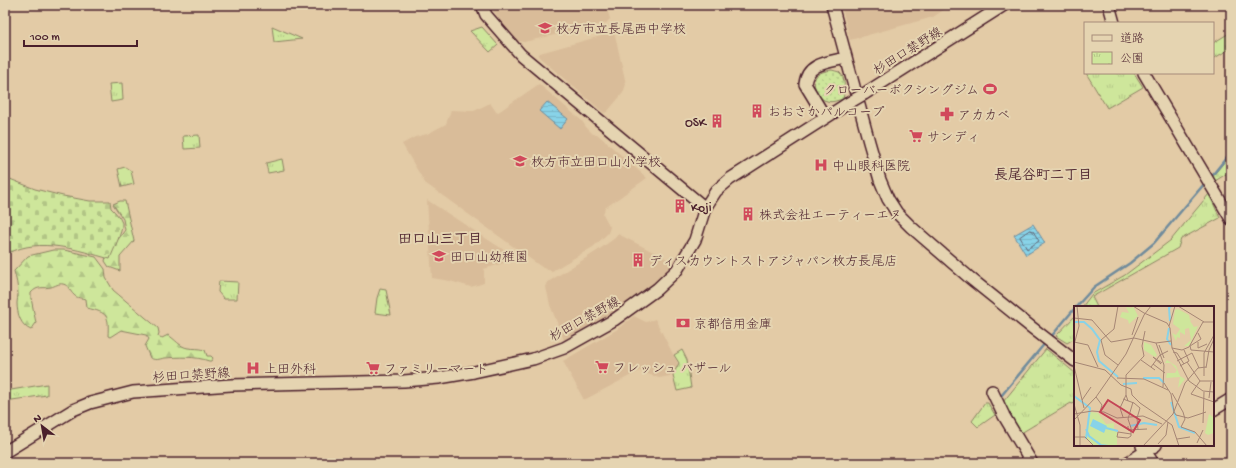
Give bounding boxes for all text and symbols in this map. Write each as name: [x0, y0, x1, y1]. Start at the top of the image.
school or university icon: 枚方市立長尾西中学校: [537, 20, 553, 36]
scale bar: [24, 22, 137, 48]
place label: 枚方市立長尾西中学校: [556, 22, 686, 38]
legend: [1084, 22, 1214, 74]
street label: 杉田口禁野線: [871, 24, 946, 79]
text: 100 m: [29, 31, 60, 45]
text: 道路: [1120, 32, 1144, 47]
text: 公園: [1120, 52, 1144, 67]
sports icon: クローバーボクシングジム: [982, 81, 998, 97]
place label: クローバーボクシングジム: [824, 84, 979, 99]
building icon: おおさかパルコープ: [749, 103, 765, 119]
place label: おおさかパルコープ: [768, 106, 884, 121]
pharmacy icon: アカカベ: [939, 106, 955, 122]
place label: アカカベ: [958, 109, 1010, 124]
building icon: OSK: [709, 113, 725, 129]
place label: OSK: [685, 116, 708, 131]
supermarket icon: サンディ: [908, 128, 924, 144]
place label: サンディ: [927, 131, 980, 146]
school or university icon: 枚方市立田口山小学校: [512, 153, 528, 169]
place label: 枚方市立田口山小学校: [531, 156, 661, 171]
hospital icon: 中山眼科医院: [813, 157, 829, 173]
place label: 中山眼科医院: [832, 159, 910, 175]
district label: 長尾谷町二丁目: [994, 167, 1092, 185]
building icon: Koji: [672, 198, 688, 214]
place label: Koji: [691, 201, 712, 216]
building icon: 株式会社エーティーエヌ: [740, 206, 756, 222]
place label: 株式会社エーティーエヌ: [759, 209, 902, 224]
district label: 田口山三丁目: [398, 232, 482, 249]
school or university icon: 田口山幼稚園: [431, 248, 447, 264]
place label: 田口山幼稚園: [450, 250, 528, 266]
building icon: ディスカウントストアジャパン枚方長尾店: [630, 252, 646, 268]
place label: ディスカウントストアジャパン枚方長尾店: [649, 254, 897, 270]
street label: 杉田口禁野線: [547, 293, 624, 346]
inset map: [1074, 306, 1214, 446]
bank icon: 京都信用金庫: [675, 315, 691, 331]
place label: 京都信用金庫: [694, 318, 772, 333]
supermarket icon: フレッシュ バザール: [594, 359, 610, 375]
hospital icon: 上田外科: [245, 360, 261, 376]
supermarket icon: ファミリーマート: [365, 360, 381, 376]
place label: フレッシュ バザール: [613, 362, 732, 377]
place label: 上田外科: [264, 363, 316, 378]
place label: ファミリーマート: [384, 363, 488, 378]
street label: 杉田口禁野線: [152, 365, 232, 387]
north arrow: [22, 406, 62, 446]
text: N: [32, 412, 44, 426]

